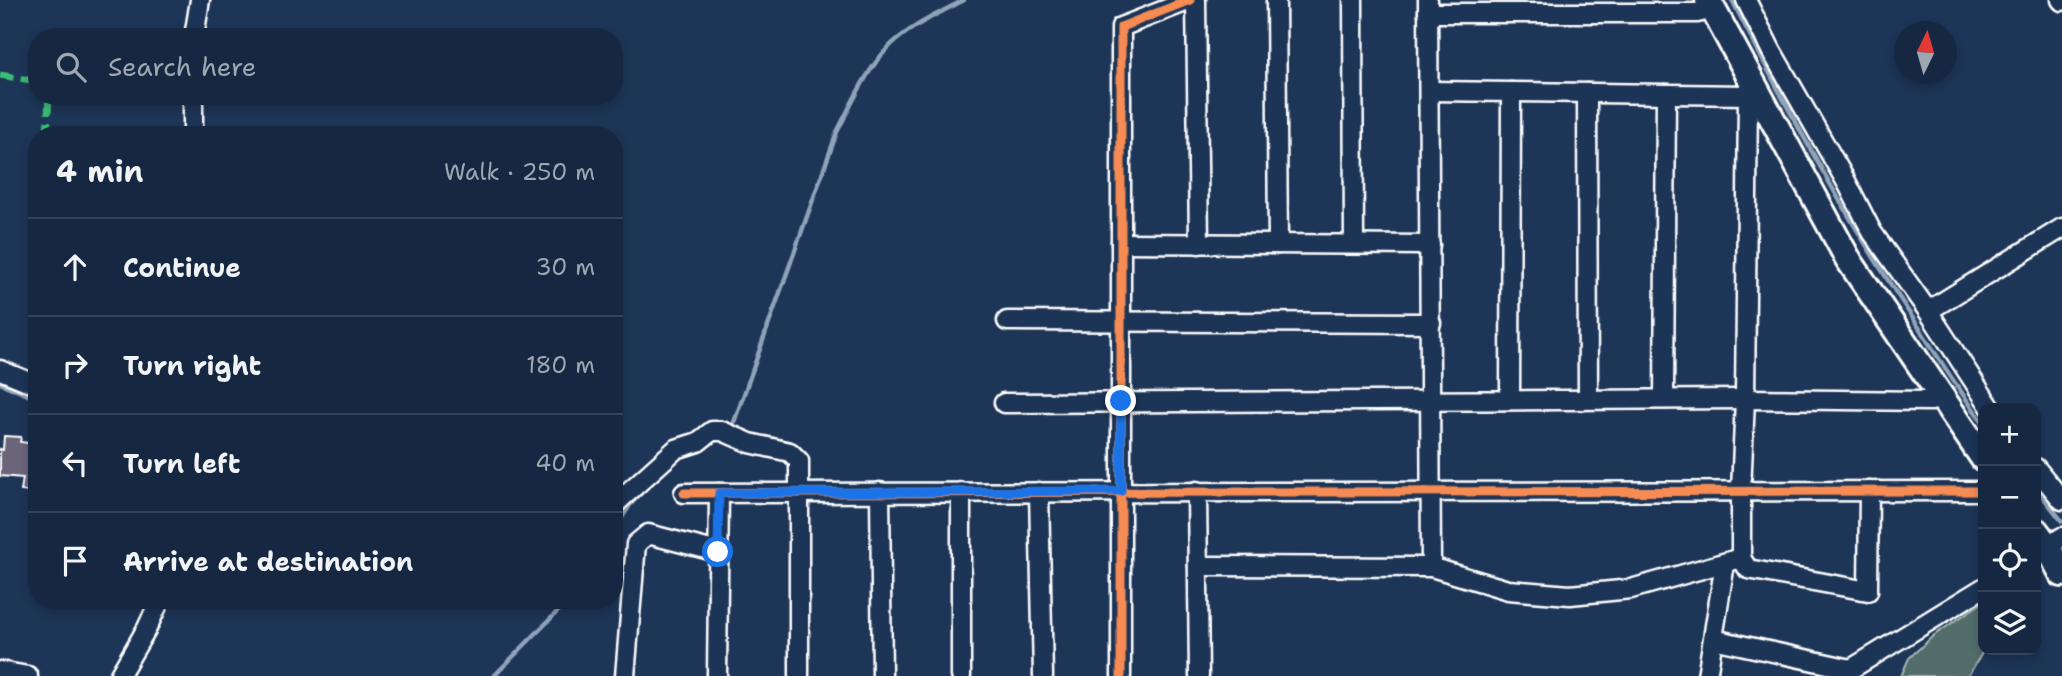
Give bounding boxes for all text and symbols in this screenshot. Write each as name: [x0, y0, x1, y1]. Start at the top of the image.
north arrow: [1894, 21, 1957, 84]
search box: [28, 28, 623, 105]
icon: search: [52, 48, 90, 86]
text: Search here: [108, 49, 257, 84]
text: 4 min: [56, 151, 143, 192]
text: Walk · 250 m: [444, 157, 595, 187]
icon: ahead: [56, 248, 94, 286]
text: Continue: [123, 250, 241, 285]
text: 30 m: [536, 252, 595, 282]
icon: right: [56, 346, 94, 384]
text: Turn right: [123, 348, 261, 383]
text: 180 m: [526, 350, 595, 380]
route end: [1105, 385, 1136, 416]
map controls: [1978, 403, 2041, 655]
button: +: [1978, 403, 2041, 466]
icon: left: [56, 444, 94, 482]
text: Turn left: [123, 446, 240, 481]
text: 40 m: [535, 448, 595, 478]
button: −: [1978, 466, 2041, 529]
button: locate: [1978, 529, 2041, 592]
route start: [702, 536, 733, 567]
icon: arrive: [56, 542, 94, 580]
text: Arrive at destination: [123, 544, 413, 579]
button: layers: [1978, 592, 2041, 655]

